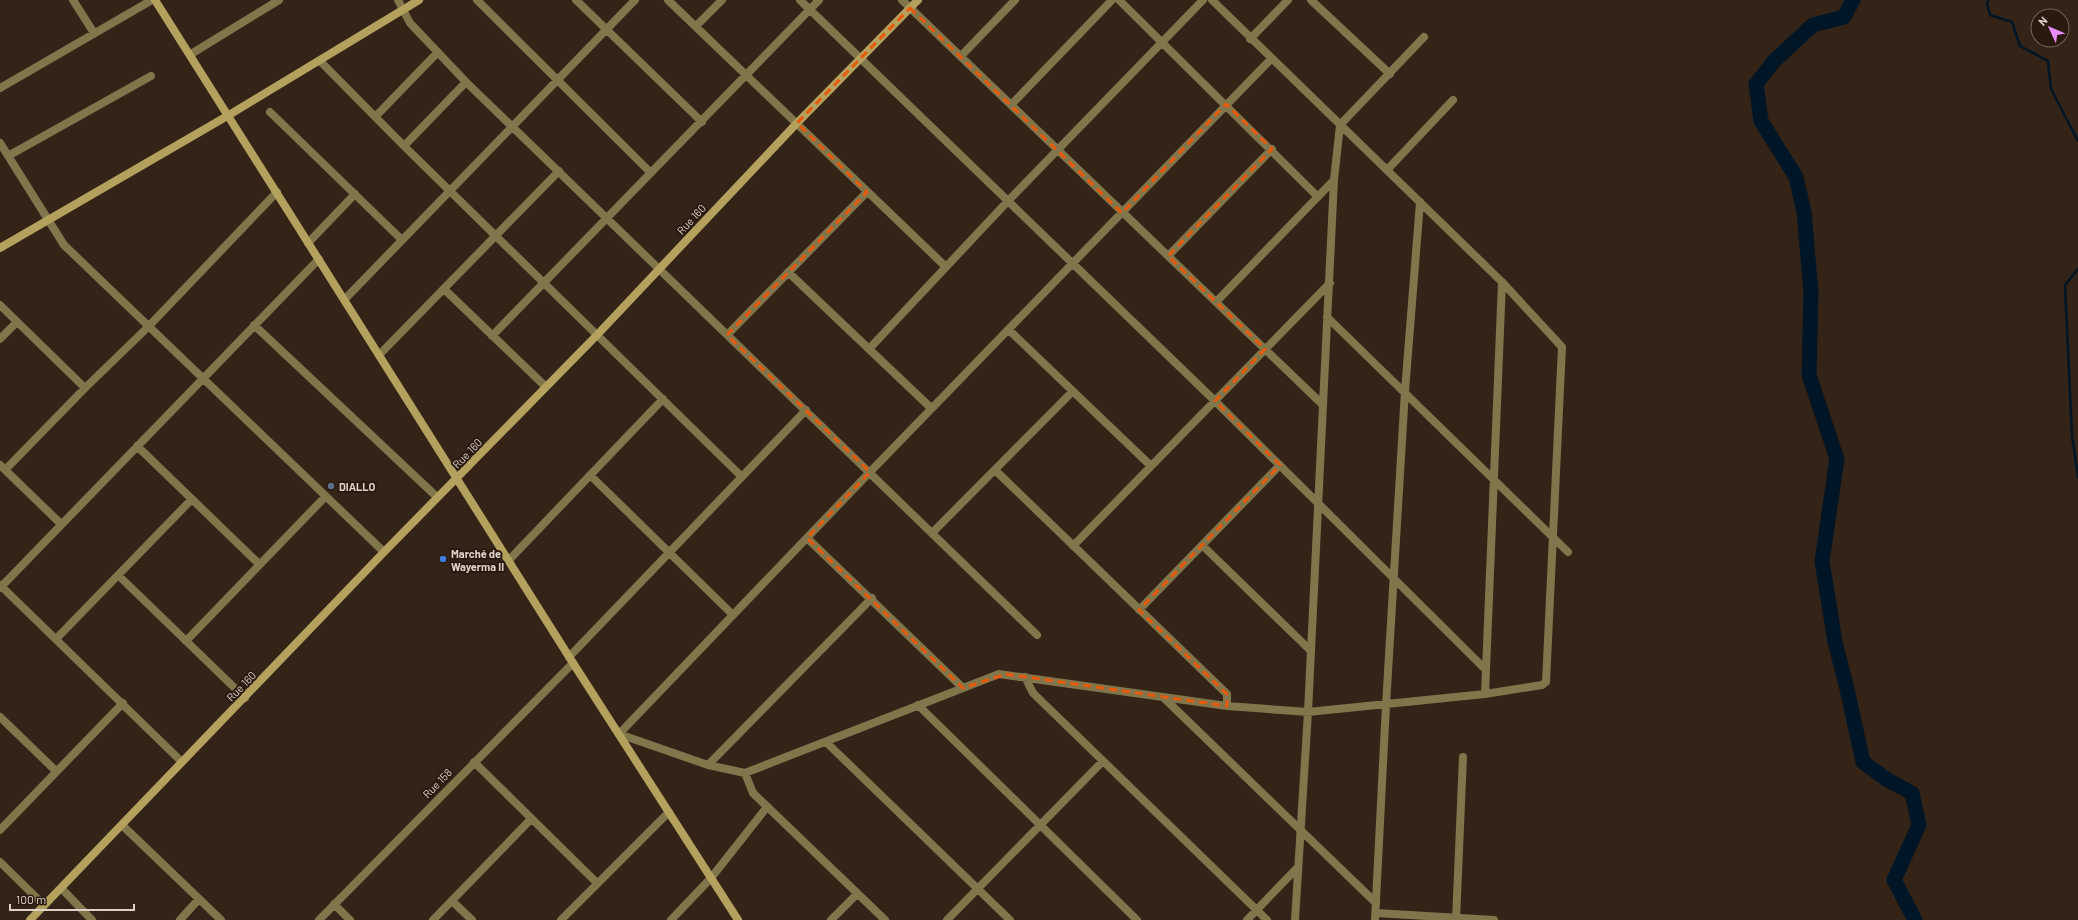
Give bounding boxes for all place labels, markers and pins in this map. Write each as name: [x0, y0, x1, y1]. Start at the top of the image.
place label: DIALLO: [339, 480, 376, 493]
marker: DIALLO: [326, 481, 336, 491]
place label: Marché de Wayerma II: [451, 547, 504, 573]
marker: Marché de Wayerma II: [438, 554, 448, 564]

